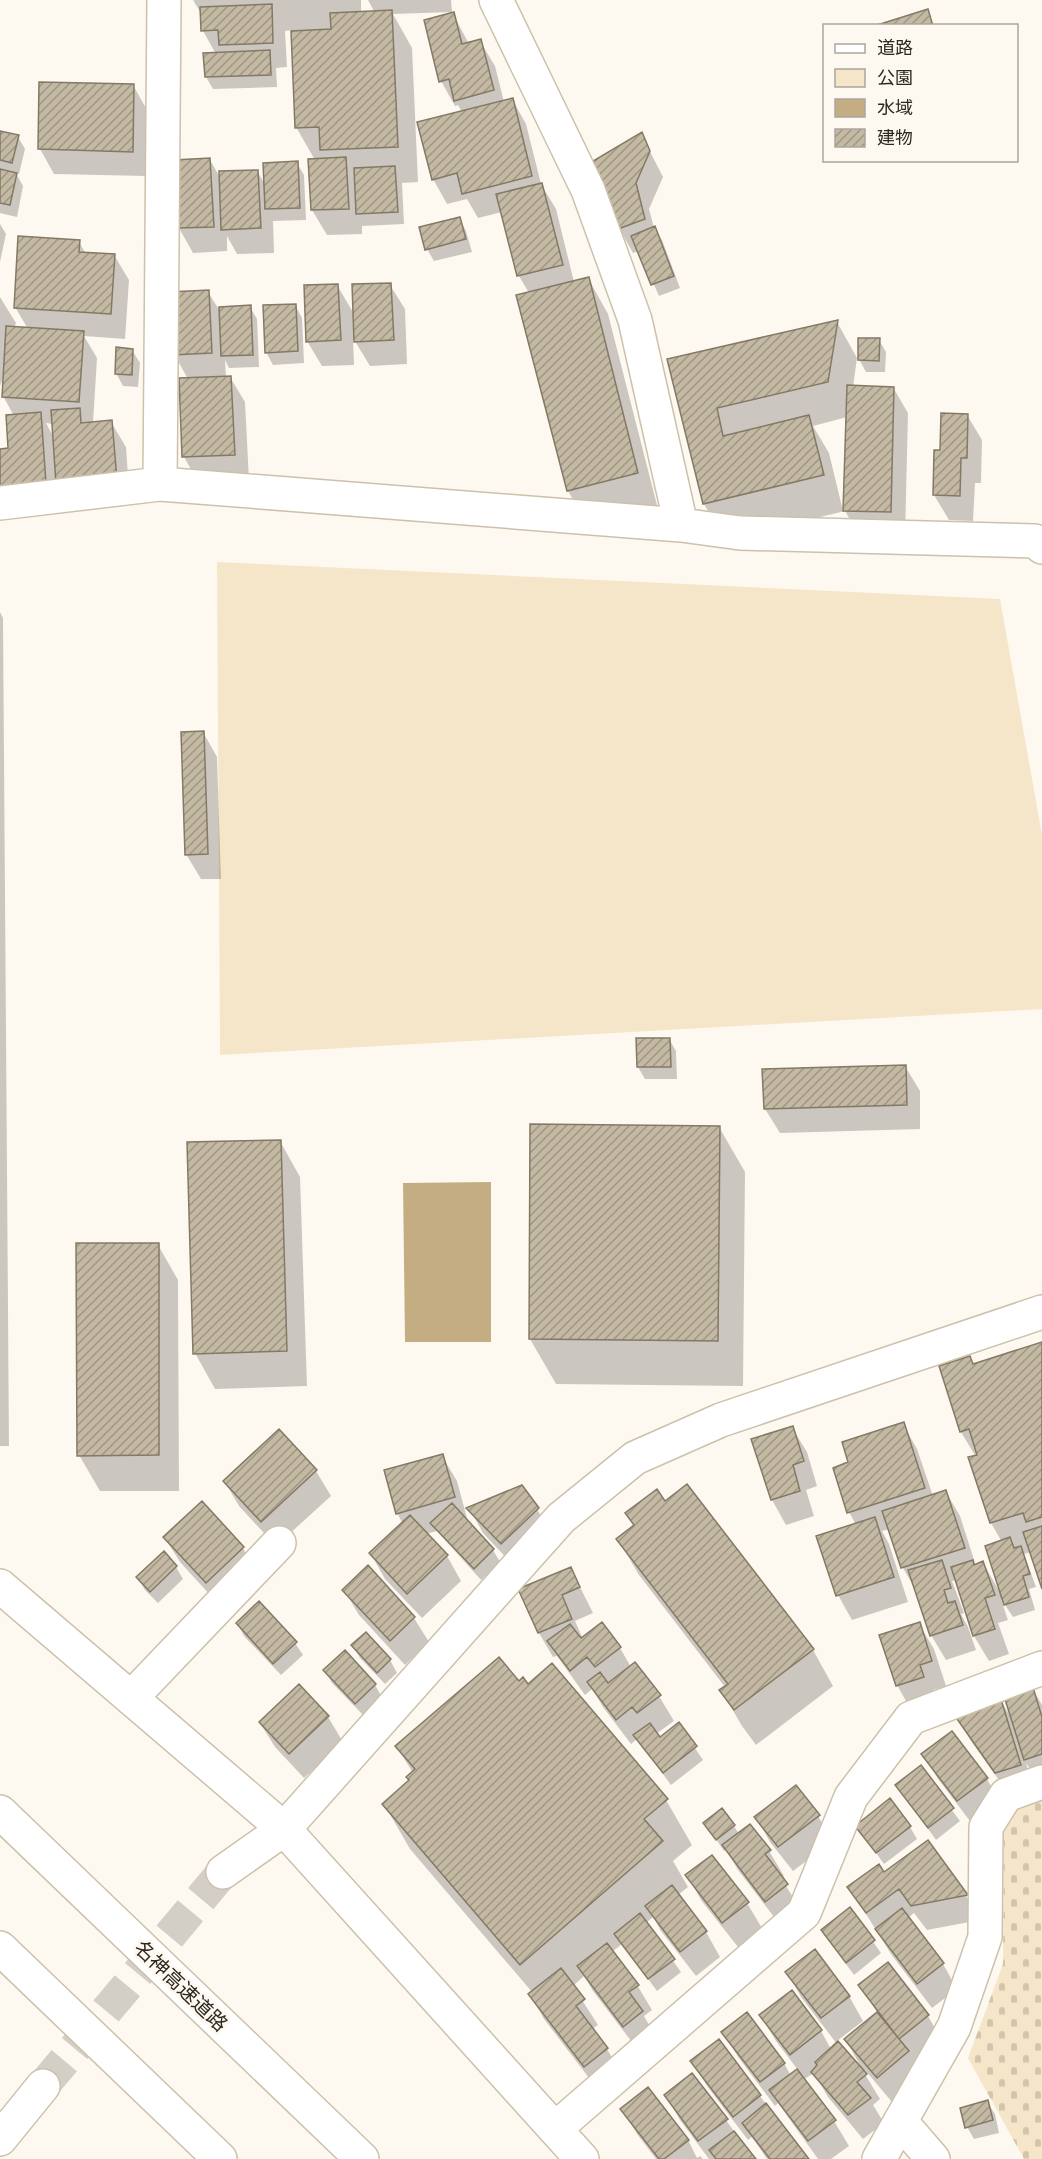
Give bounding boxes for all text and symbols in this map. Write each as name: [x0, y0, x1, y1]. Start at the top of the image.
legend: [823, 24, 1018, 162]
text: 道路: [877, 37, 913, 59]
text: 公園: [877, 67, 913, 89]
text: 水域: [877, 97, 913, 119]
text: 建物: [877, 127, 913, 149]
street label: 名神高速道路: [130, 1936, 232, 2036]

